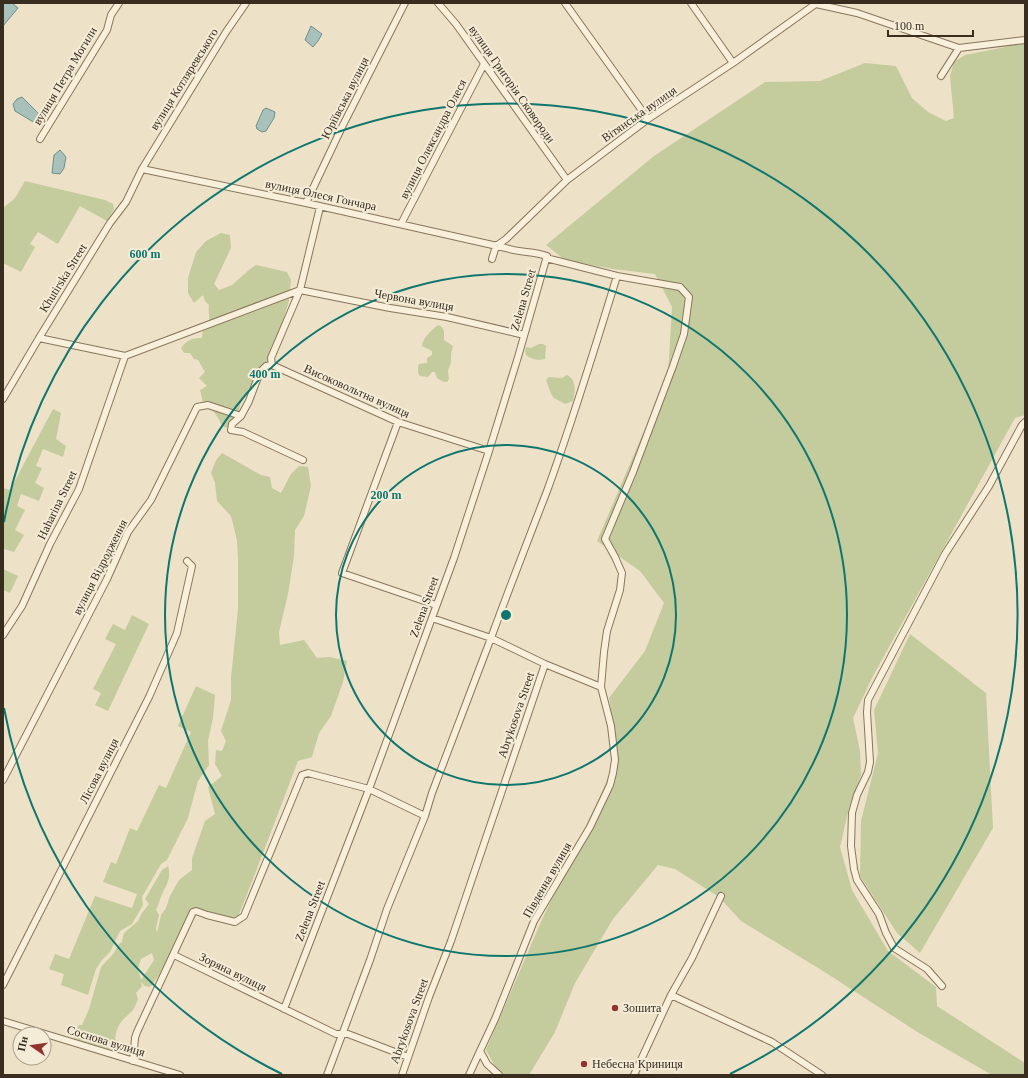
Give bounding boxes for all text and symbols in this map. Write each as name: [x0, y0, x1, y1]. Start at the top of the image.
scale bar: [888, 12, 973, 38]
text: 100 m: [894, 19, 925, 33]
street label: вулиця Григорія Сковороди: [466, 23, 558, 146]
street label: вулиця Петра Могили: [30, 24, 100, 128]
street label: вулиця Котляревського: [147, 26, 221, 132]
street label: Юріївська вулиця: [318, 54, 372, 141]
street label: вулиця Олександра Олеся: [397, 76, 470, 201]
street label: Вітянська вулиця: [599, 83, 680, 145]
street label: вулиця Олеся Гончара: [264, 176, 378, 214]
street label: Khutirska Street: [36, 241, 90, 315]
text: 600 m: [130, 247, 161, 261]
street label: Zelena Street: [508, 267, 539, 333]
street label: Червона вулиця: [373, 286, 455, 314]
street label: Високовольтна вулиця: [302, 361, 413, 421]
text: 400 m: [250, 367, 281, 381]
street label: Haharina Street: [34, 468, 80, 542]
text: 200 m: [371, 488, 402, 502]
street label: вулиця Відродження: [70, 517, 130, 617]
street label: Zelena Street: [407, 574, 442, 639]
centre of rings: [499, 608, 513, 622]
street label: Abrykosova Street: [495, 670, 537, 760]
street label: Лісова вулиця: [76, 735, 122, 806]
street label: Південна вулиця: [520, 839, 575, 920]
street label: Zelena Street: [292, 878, 328, 943]
street label: Зоряна вулиця: [197, 950, 269, 995]
street label: Abrykosova Street: [387, 976, 431, 1066]
place label: Зошита: [623, 1001, 662, 1015]
marker: Зошита: [610, 1003, 620, 1013]
street label: Соснова вулиця: [65, 1022, 147, 1060]
north arrow: [12, 1026, 52, 1066]
text: Пн: [15, 1035, 30, 1052]
place label: Небесна Криниця: [592, 1057, 683, 1071]
marker: Небесна Криниця: [579, 1059, 589, 1069]

